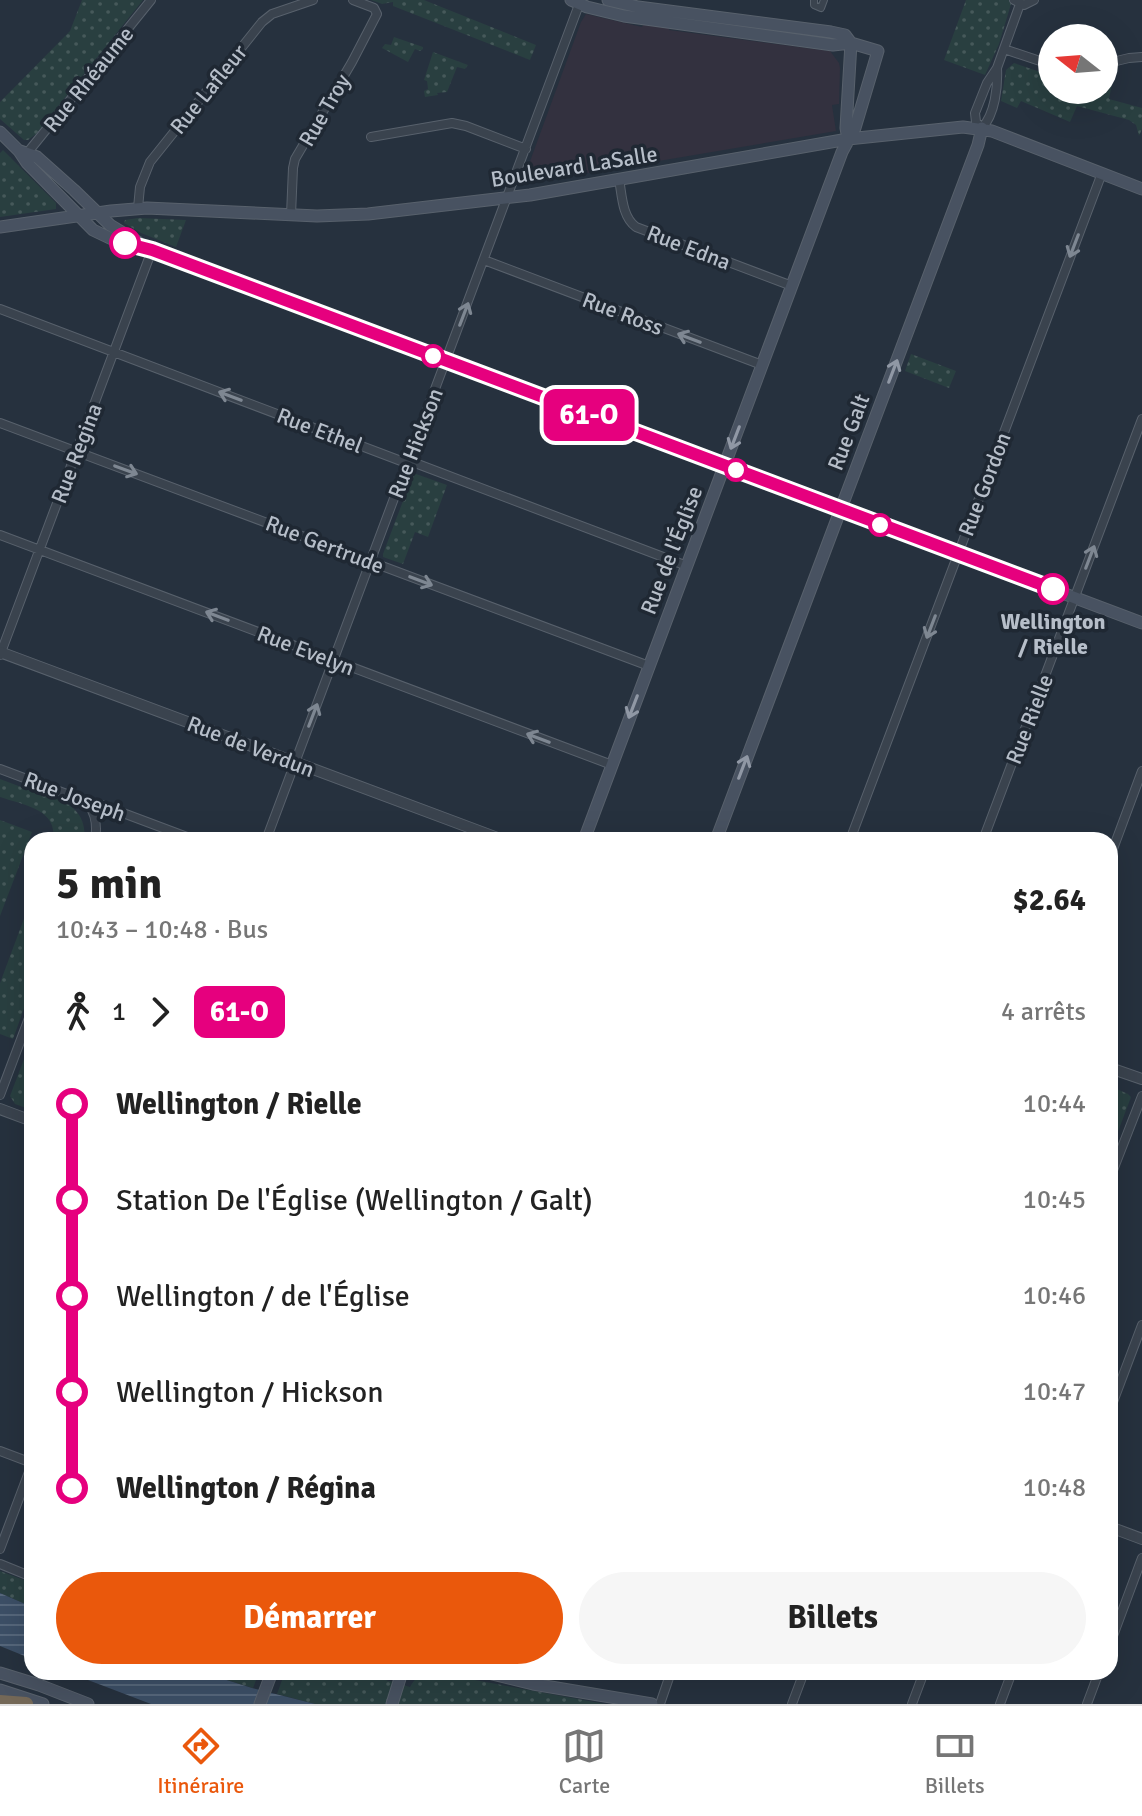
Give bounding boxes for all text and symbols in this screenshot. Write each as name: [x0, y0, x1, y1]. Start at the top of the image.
street label: Rue Rhéaume: [37, 21, 139, 138]
north arrow: [1038, 24, 1118, 104]
map controls: [1038, 24, 1118, 104]
street label: Rue Lafleur: [164, 39, 253, 140]
street label: Rue Troy: [293, 69, 356, 151]
street label: Boulevard LaSalle: [489, 140, 659, 193]
street label: Rue Edna: [643, 219, 735, 276]
unlabelled marker: [110, 228, 140, 258]
one-way arrow: [1066, 233, 1080, 258]
street label: Rue Ross: [579, 286, 667, 341]
one-way arrow: [458, 302, 472, 327]
one-way arrow: [677, 329, 702, 344]
unlabelled marker: [422, 345, 444, 367]
one-way arrow: [887, 359, 901, 384]
street label: Rue Hickson: [382, 384, 449, 502]
one-way arrow: [218, 388, 243, 402]
line badge: 61-O: [533, 389, 645, 441]
street label: Rue Galt: [822, 390, 875, 474]
text: 61-O: [560, 398, 618, 432]
street label: Rue Regina: [45, 399, 108, 507]
street label: Rue Ethel: [273, 402, 367, 459]
one-way arrow: [727, 425, 741, 450]
street label: Rue Gordon: [952, 428, 1017, 540]
unlabelled marker: [725, 459, 747, 481]
one-way arrow: [113, 464, 137, 478]
street label: Rue de l'Église: [635, 482, 708, 618]
street label: Rue Gertrude: [262, 510, 388, 579]
unlabelled marker: [869, 514, 891, 536]
one-way arrow: [1084, 545, 1098, 570]
marker: Wellington / Rielle: [1038, 574, 1068, 604]
one-way arrow: [409, 575, 433, 589]
one-way arrow: [205, 608, 230, 623]
place label: Wellington / Rielle: [1000, 608, 1106, 660]
one-way arrow: [922, 614, 937, 639]
street label: Rue Evelyn: [253, 620, 358, 681]
street label: Rue Rielle: [1000, 670, 1059, 768]
one-way arrow: [625, 694, 639, 719]
one-way arrow: [307, 702, 322, 727]
street label: Rue de Verdun: [183, 710, 318, 783]
one-way arrow: [527, 730, 551, 744]
one-way arrow: [737, 755, 751, 780]
street label: Rue Joseph: [20, 766, 129, 827]
text: 5 min: [56, 857, 162, 911]
text: $2.64: [1013, 882, 1086, 919]
text: 10:43 – 10:48 · Bus: [56, 914, 268, 946]
icon: walk: [56, 990, 100, 1034]
icon: forward: [138, 990, 182, 1034]
text: 61-O: [210, 995, 269, 1029]
text: 1: [112, 996, 126, 1028]
text: 4 arrêts: [1001, 996, 1086, 1028]
text: Wellington / Rielle: [116, 1086, 362, 1123]
text: 10:44: [1023, 1088, 1086, 1120]
text: Station De l'Église (Wellington / Galt): [116, 1182, 593, 1219]
text: 10:45: [1023, 1184, 1086, 1216]
text: Wellington / de l'Église: [116, 1278, 410, 1315]
text: 10:46: [1023, 1280, 1086, 1312]
text: Wellington / Hickson: [116, 1374, 384, 1411]
text: 10:47: [1023, 1376, 1086, 1408]
text: Wellington / Régina: [116, 1470, 376, 1507]
text: 10:48: [1023, 1472, 1086, 1504]
button: Démarrer: [56, 1572, 563, 1664]
button: Billets: [579, 1572, 1086, 1664]
tab: Itinéraire: [157, 1724, 244, 1799]
tab: Carte: [559, 1724, 610, 1799]
tab: Billets: [925, 1724, 985, 1799]

